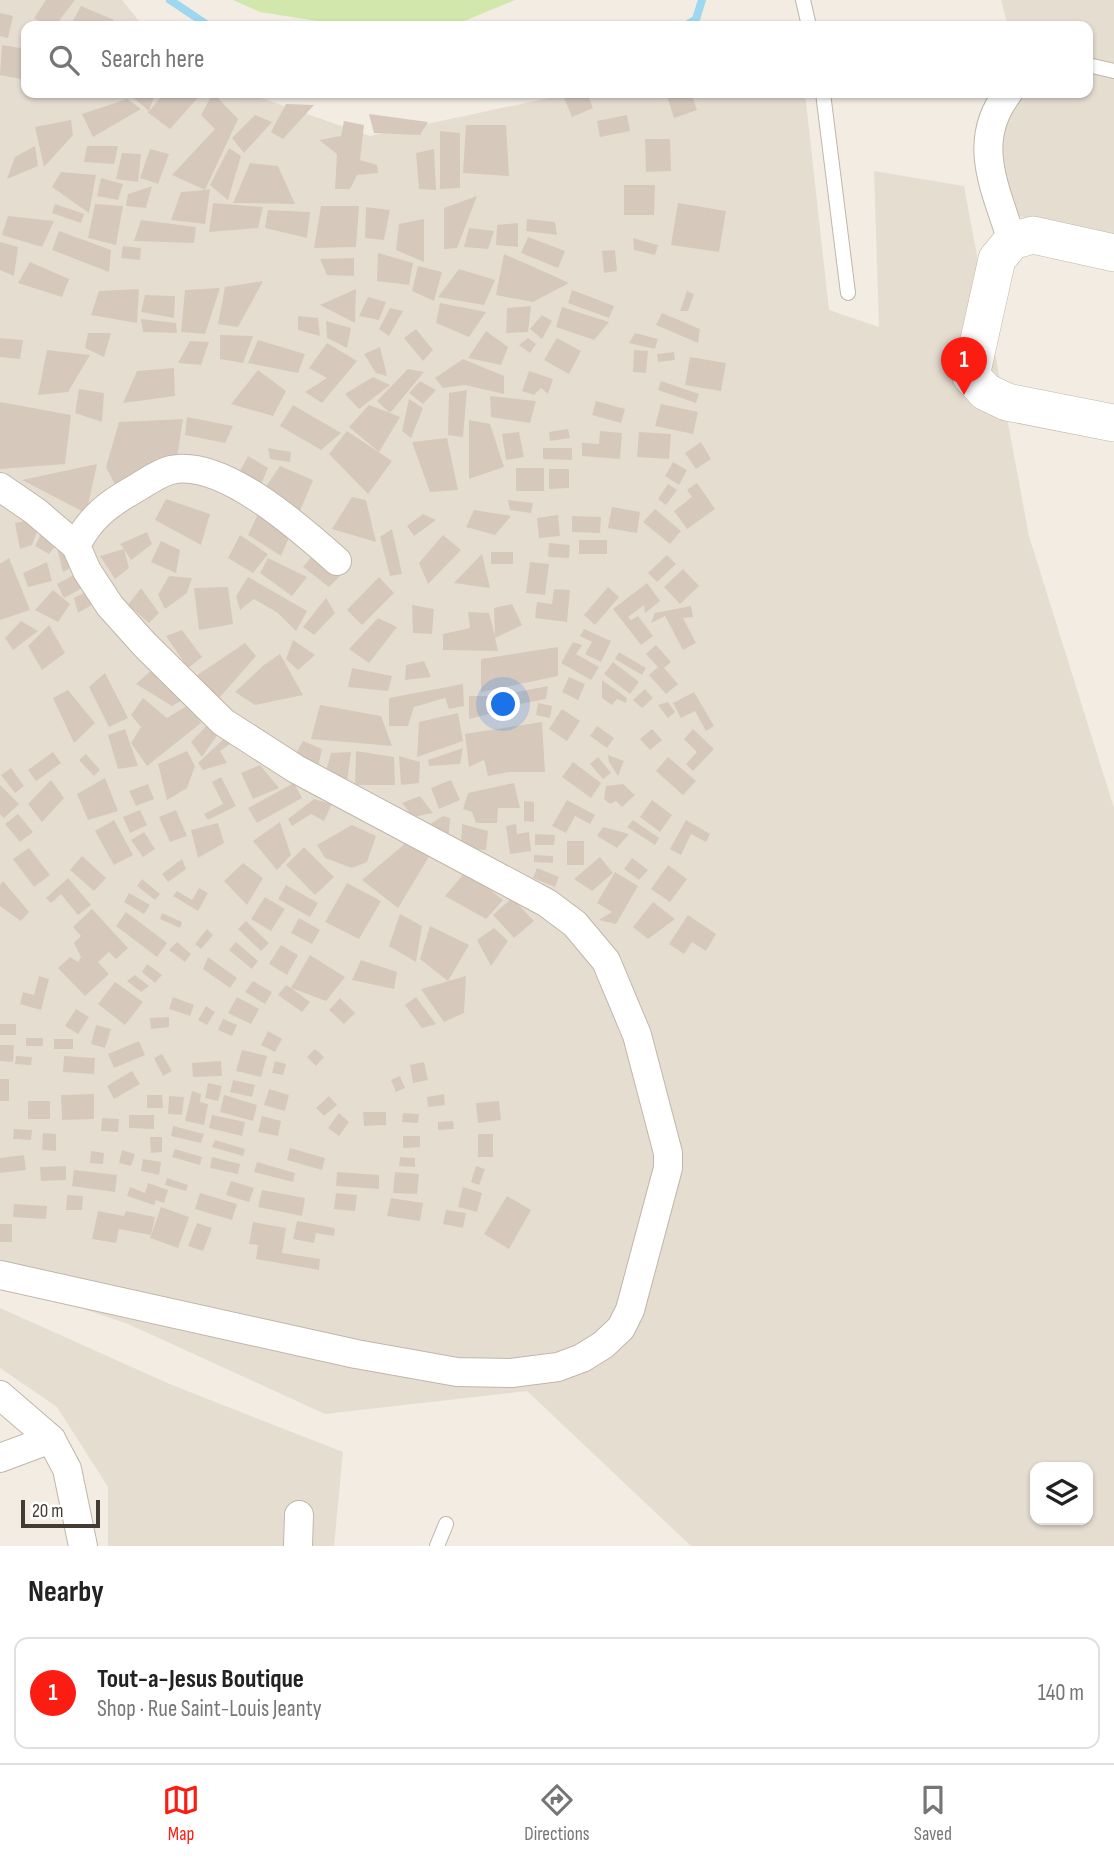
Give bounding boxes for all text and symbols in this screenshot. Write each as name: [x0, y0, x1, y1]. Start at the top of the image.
search box: [21, 21, 1093, 98]
icon: search: [45, 41, 83, 79]
text: Search here: [101, 44, 204, 75]
pin: 1: [941, 337, 987, 395]
your location: [486, 687, 520, 721]
map controls: [1030, 1462, 1093, 1525]
button: layers: [1030, 1462, 1093, 1525]
scale bar: [21, 1497, 100, 1529]
text: 20 m: [32, 1500, 64, 1523]
text: Nearby: [28, 1574, 104, 1610]
text: Tout-a-Jesus Boutique: [97, 1664, 304, 1695]
text: 1: [48, 1679, 58, 1707]
text: 140 m: [1038, 1679, 1084, 1707]
text: Shop · Rue Saint-Louis Jeanty: [97, 1695, 322, 1723]
tab: Map: [162, 1781, 200, 1846]
tab: Directions: [524, 1781, 590, 1846]
tab: Saved: [914, 1781, 952, 1846]

